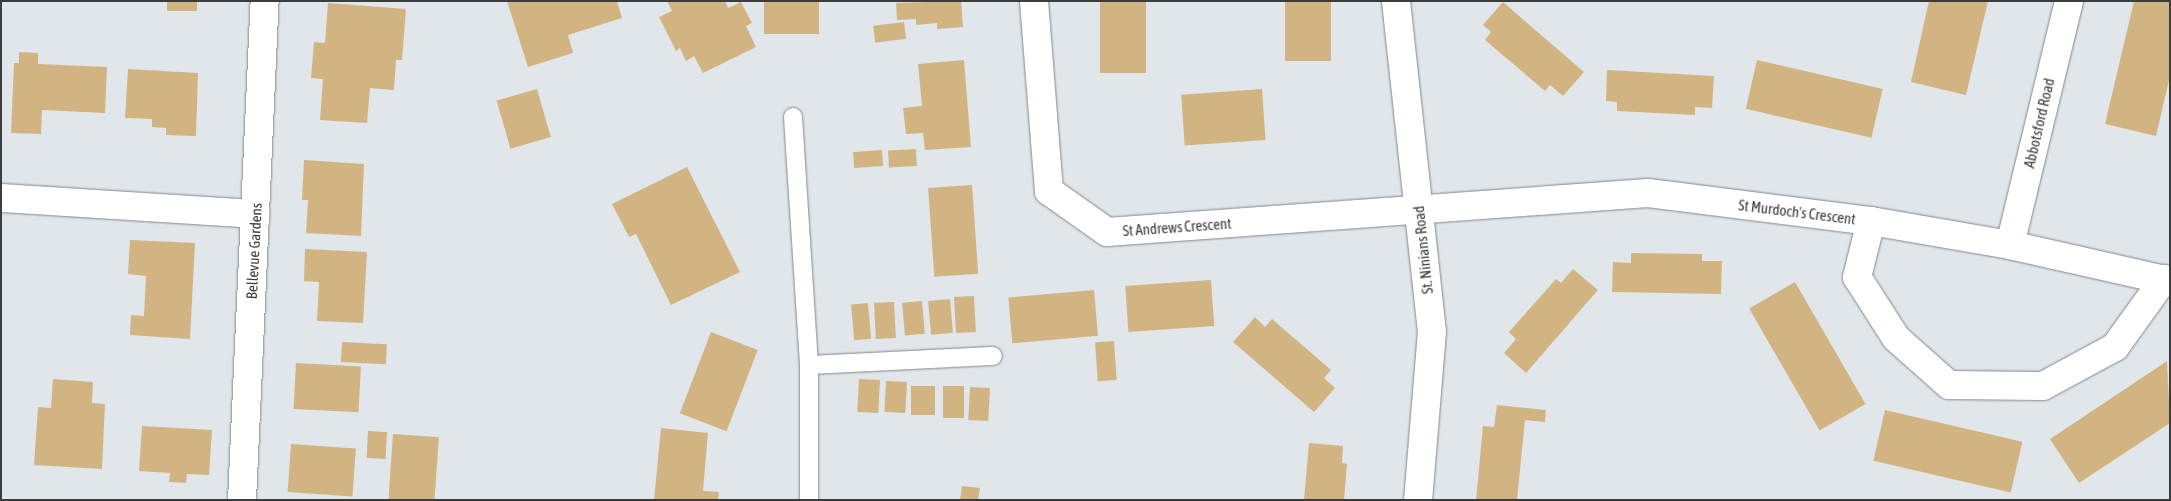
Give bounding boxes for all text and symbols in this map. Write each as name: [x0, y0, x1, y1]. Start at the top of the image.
street label: Abbotsford Road: [2020, 76, 2058, 170]
street label: St Murdoch's Crescent: [1737, 196, 1857, 228]
street label: Bellevue Gardens: [242, 202, 266, 300]
street label: St. Ninians Road: [1409, 205, 1437, 295]
street label: St Andrews Crescent: [1122, 214, 1232, 240]

